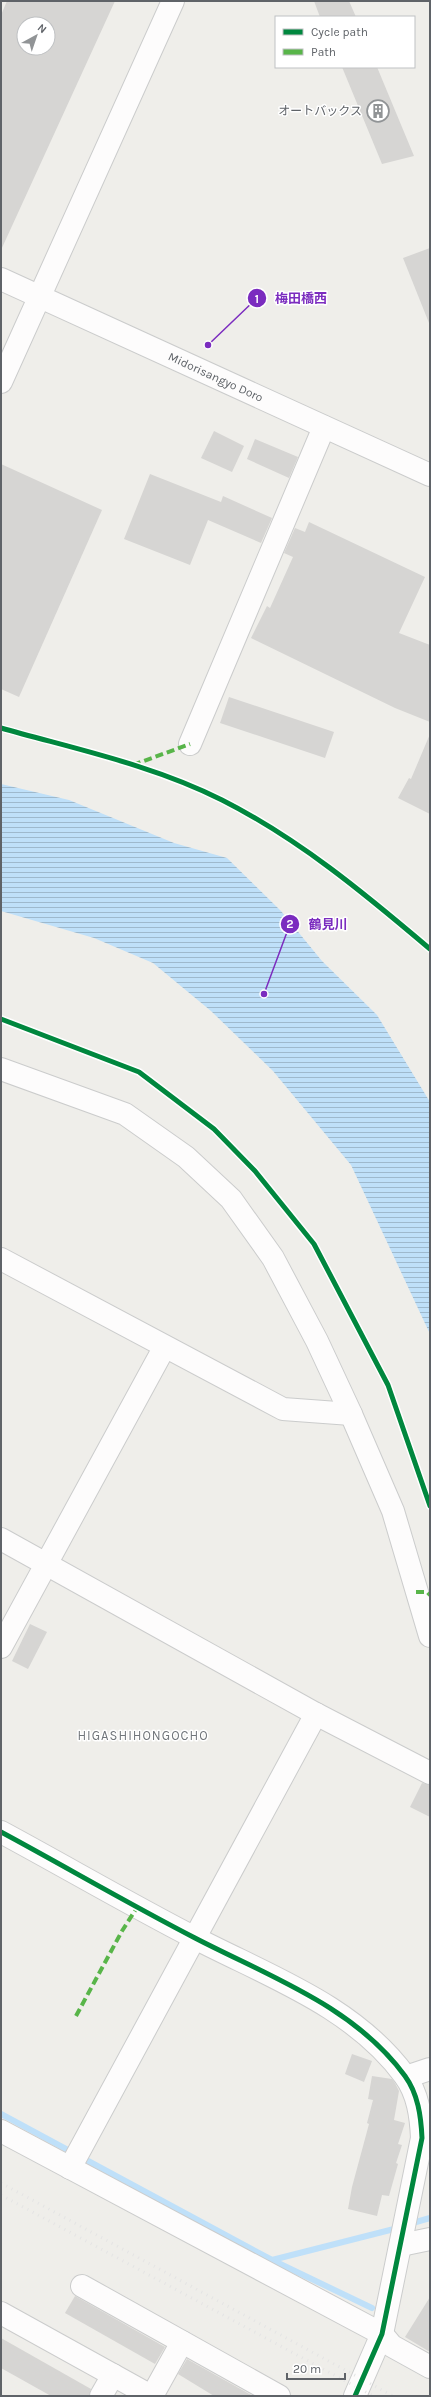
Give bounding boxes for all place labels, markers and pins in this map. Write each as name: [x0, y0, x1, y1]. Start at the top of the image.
building icon: オートバックス: [365, 98, 391, 124]
place label: オートバックス: [278, 104, 362, 118]
callout: 梅田橋西: [247, 286, 335, 311]
callout: 鶴見川: [280, 912, 355, 937]

